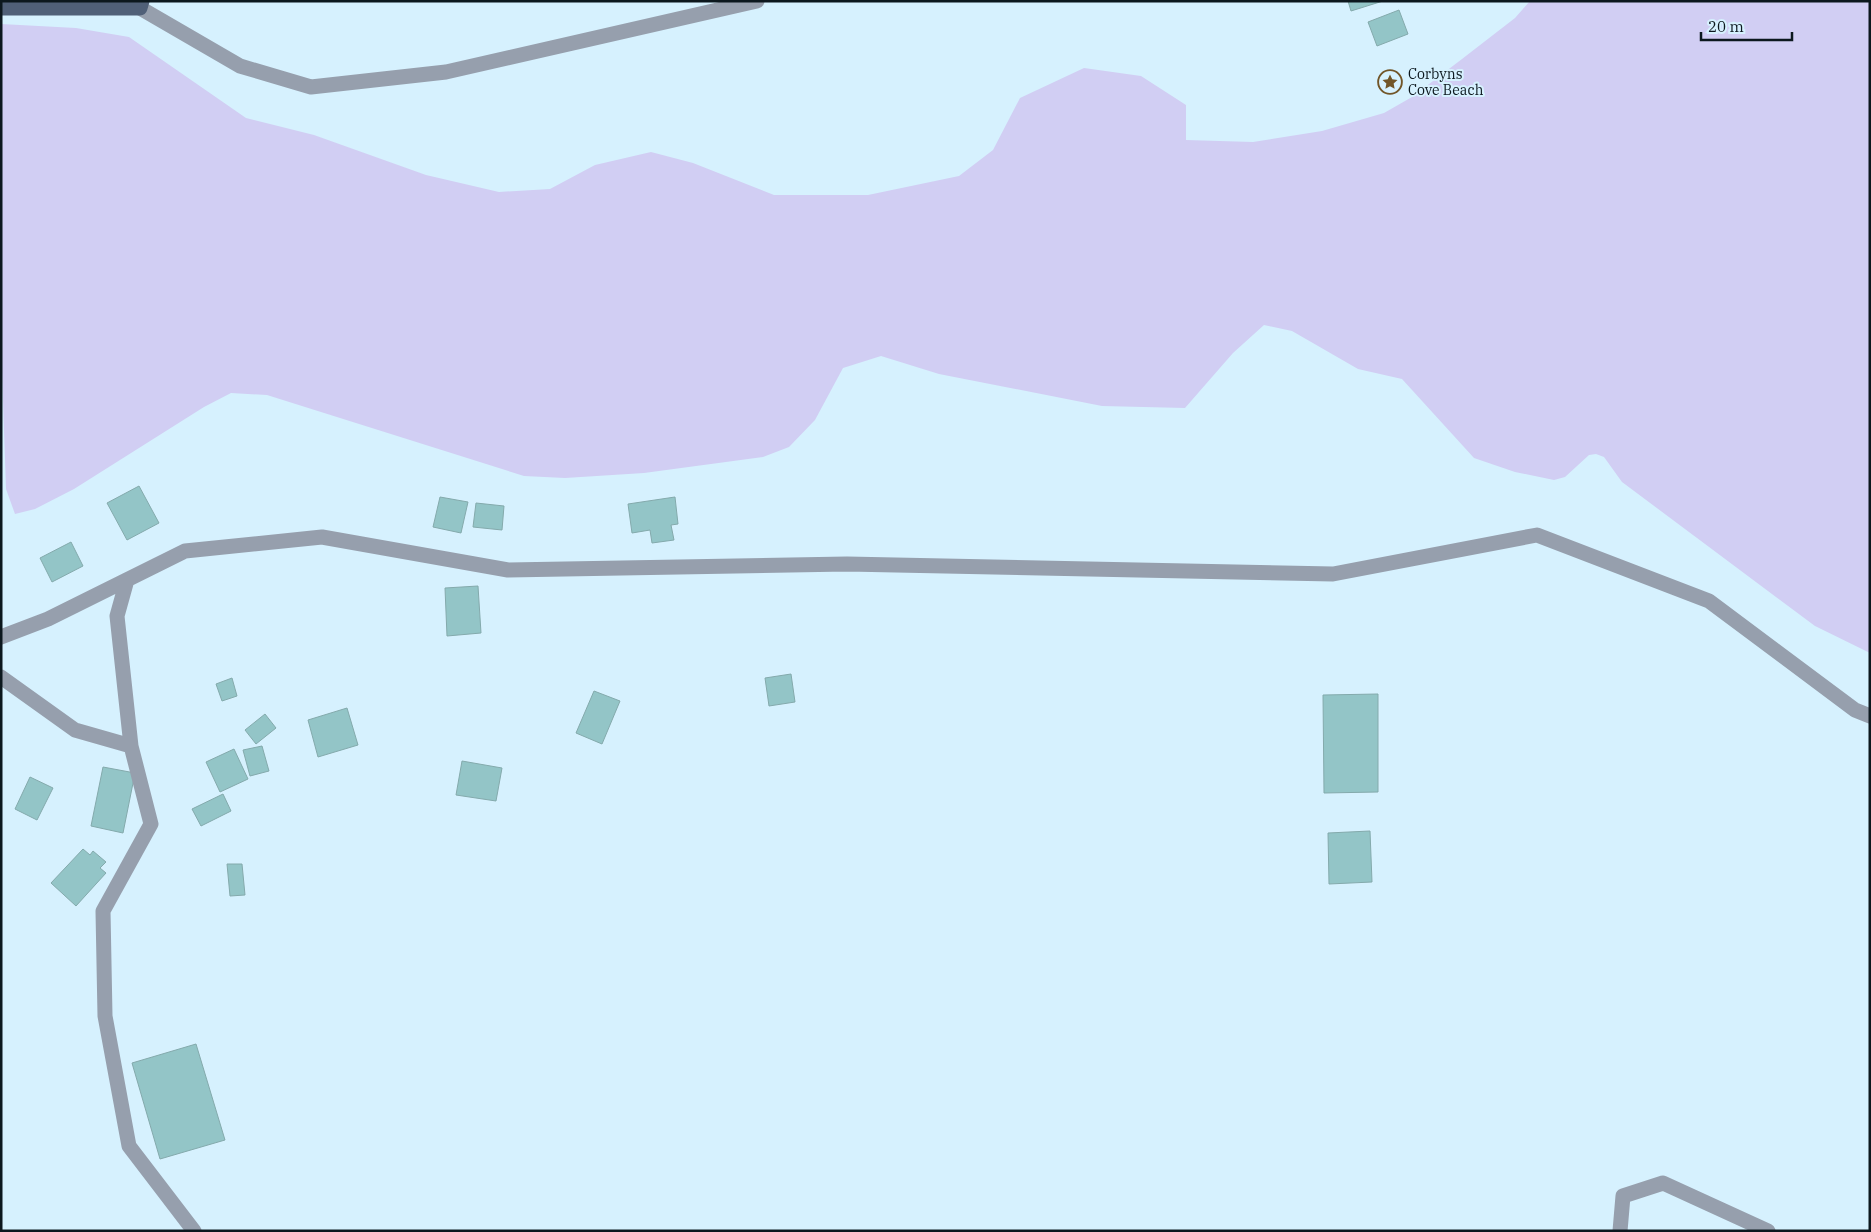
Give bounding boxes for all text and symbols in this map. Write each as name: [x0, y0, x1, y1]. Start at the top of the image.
scale bar: [1701, 10, 1792, 42]
text: 20 m: [1708, 17, 1744, 36]
place label: Corbyns Cove Beach: [1408, 65, 1484, 99]
place icon: Corbyns Cove Beach: [1377, 69, 1403, 95]

